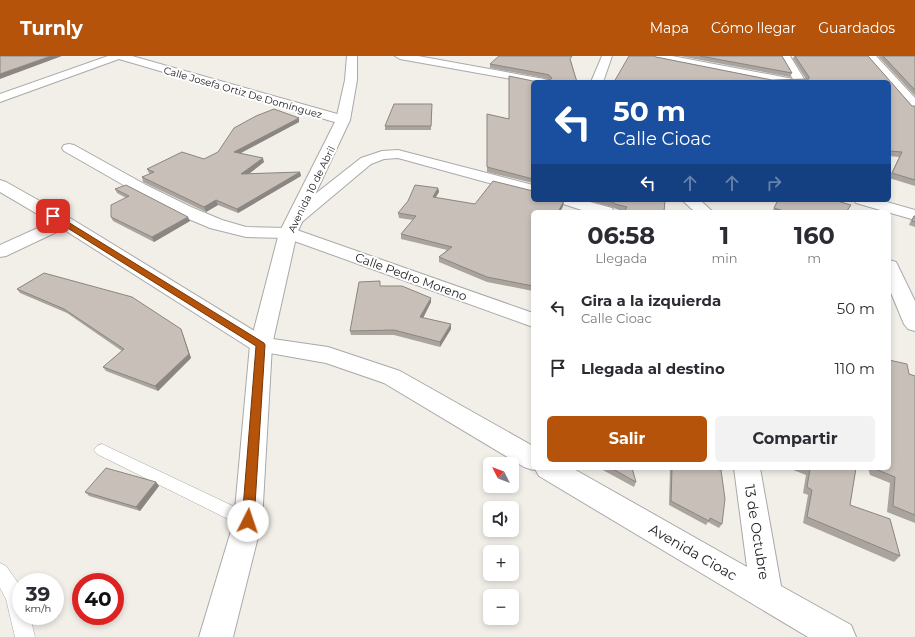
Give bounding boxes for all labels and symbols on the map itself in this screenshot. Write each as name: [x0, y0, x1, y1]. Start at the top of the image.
street label: Calle Josefa Ortiz De Domínguez: [162, 64, 324, 121]
street label: Avenida 10 de Abril: [285, 144, 338, 235]
pin: [36, 199, 70, 233]
street label: Calle Pedro Moreno: [353, 249, 469, 304]
north arrow: [483, 457, 519, 493]
street label: 13 de Octubre: [741, 483, 773, 581]
position arrow: [227, 500, 269, 542]
street label: Avenida Cioac: [646, 520, 740, 585]
speed limit sign: 40: [72, 573, 124, 625]

